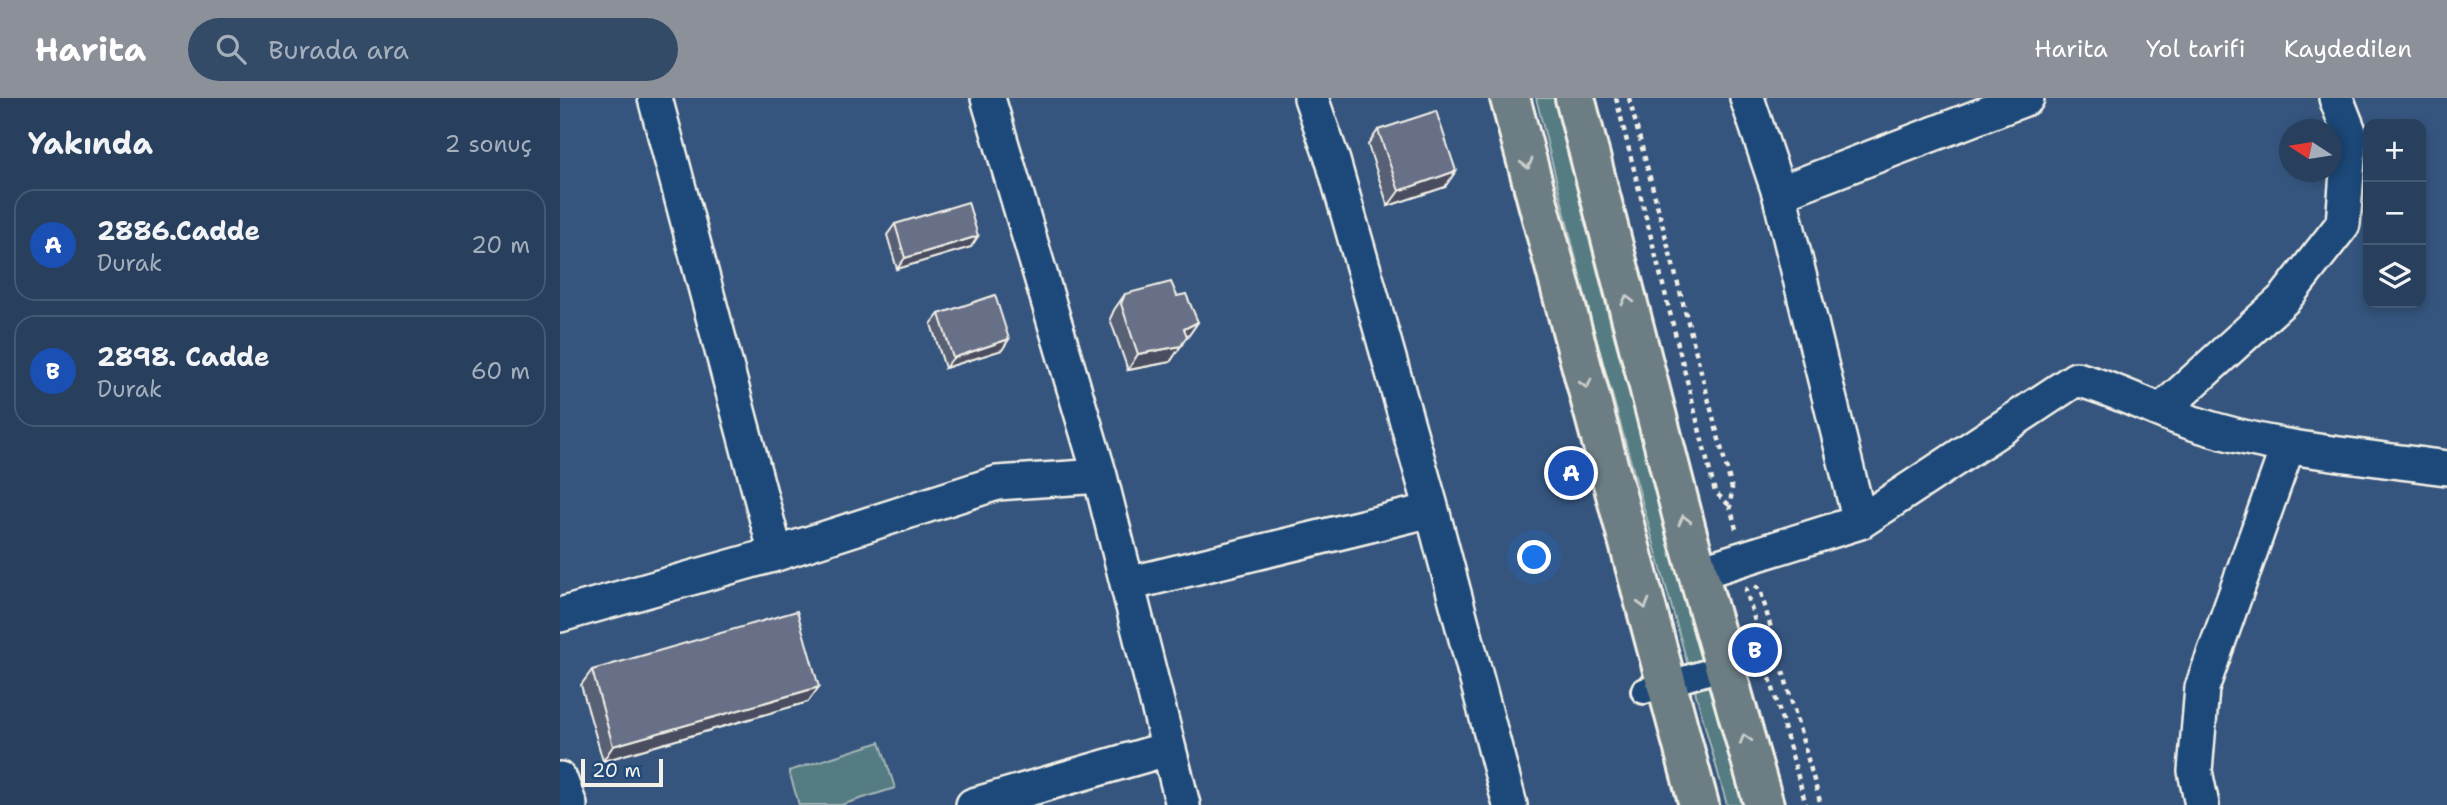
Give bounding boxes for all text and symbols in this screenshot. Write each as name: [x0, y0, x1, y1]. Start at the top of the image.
search box: [188, 18, 678, 81]
text: Harita: [35, 27, 146, 72]
icon: search: [212, 30, 250, 68]
text: Burada ara: [268, 32, 409, 67]
text: Harita: [2034, 33, 2108, 65]
text: Yol tarifi: [2146, 33, 2246, 65]
text: Kaydedilen: [2284, 33, 2412, 65]
north arrow: [2279, 119, 2342, 182]
map controls: [2363, 119, 2426, 308]
button: +: [2363, 119, 2426, 182]
text: Yakında: [28, 123, 153, 164]
text: 2 sonuç: [445, 129, 532, 159]
one-way arrow: [1519, 158, 1533, 170]
button: −: [2363, 182, 2426, 245]
text: 2886.Cadde: [97, 213, 260, 248]
text: A: [44, 230, 62, 260]
text: 20 m: [471, 230, 530, 260]
button: layers: [2363, 245, 2426, 308]
text: Durak: [97, 248, 162, 278]
one-way arrow: [1621, 294, 1635, 306]
text: 2898. Cadde: [97, 339, 270, 374]
text: B: [46, 356, 60, 386]
text: 60 m: [471, 356, 530, 386]
text: Durak: [97, 374, 162, 404]
one-way arrow: [1577, 378, 1592, 390]
pin: A: [1548, 447, 1594, 499]
one-way arrow: [1678, 514, 1692, 526]
your location: [1517, 540, 1551, 574]
one-way arrow: [1636, 597, 1650, 609]
pin: B: [1732, 624, 1778, 676]
one-way arrow: [1739, 733, 1754, 745]
scale bar: [581, 756, 663, 788]
text: 20 m: [592, 758, 641, 783]

